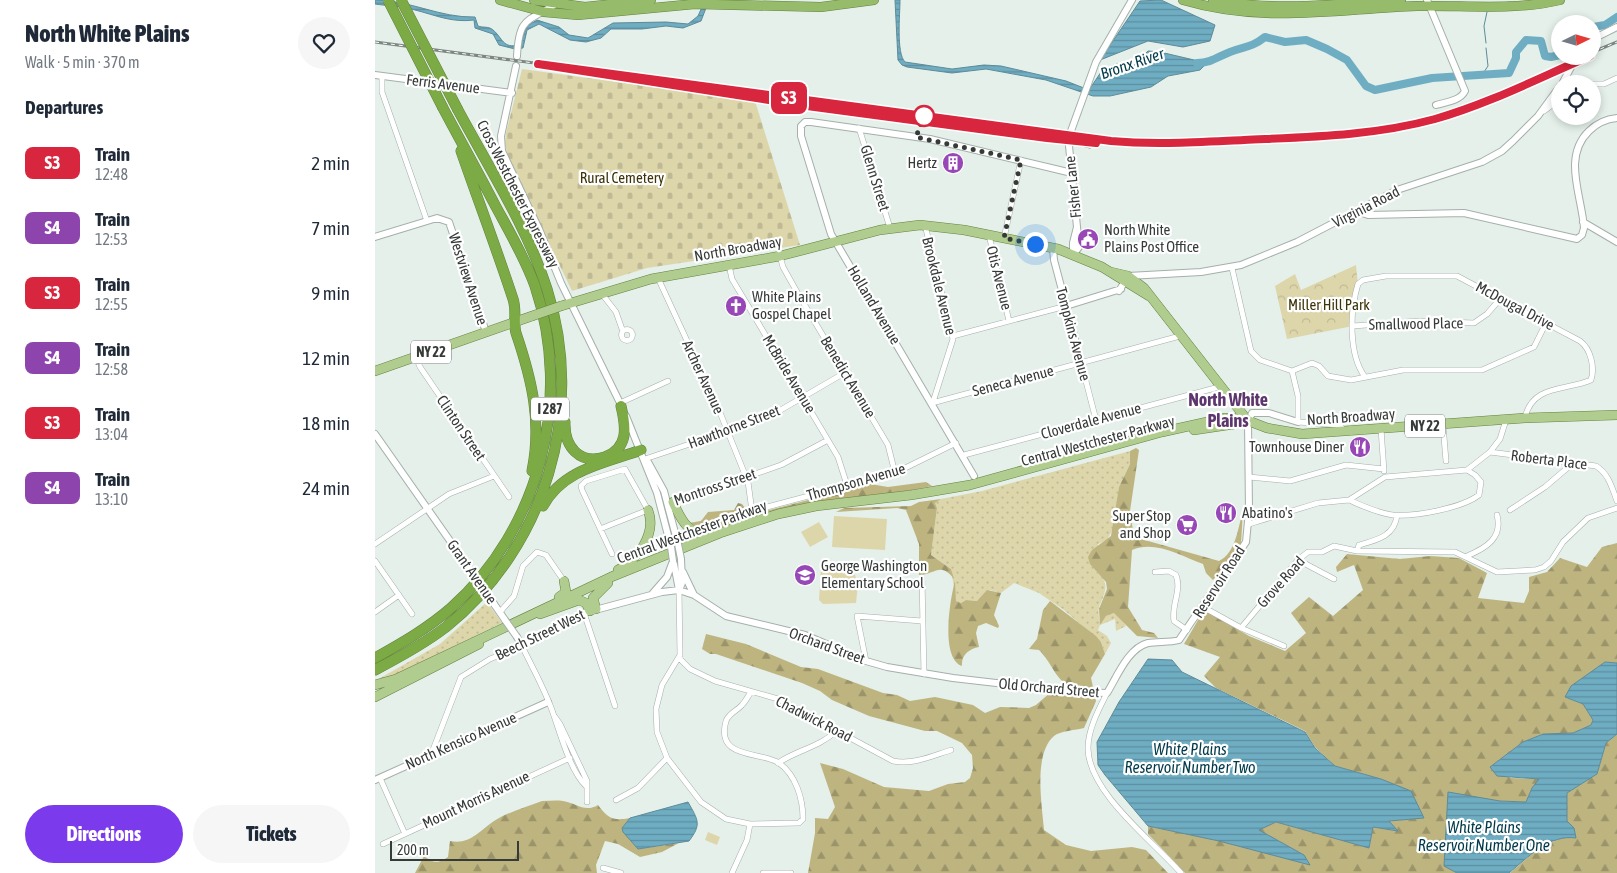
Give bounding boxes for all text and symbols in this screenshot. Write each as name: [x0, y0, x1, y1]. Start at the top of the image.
north arrow: [1551, 15, 1601, 65]
map controls: [1551, 15, 1601, 125]
button: heart: [298, 17, 350, 69]
text: North White Plains: [25, 20, 189, 47]
water label: Bronx River: [1098, 43, 1167, 82]
text: Walk · 5 min · 370 m: [25, 53, 139, 71]
street label: Ferris Avenue: [405, 71, 481, 96]
button: locate: [1551, 75, 1601, 125]
line badge: S3: [767, 82, 811, 114]
text: S3: [781, 87, 797, 108]
text: Departures: [25, 96, 103, 118]
unlabelled marker: [913, 105, 935, 127]
street label: Cross Westchester Expressway: [474, 117, 563, 270]
text: Train: [95, 143, 130, 165]
street label: Glenn Street: [857, 143, 894, 213]
building icon: Hertz: [941, 151, 965, 175]
text: S3: [44, 152, 61, 173]
text: 2 min: [311, 152, 350, 174]
place label: Hertz: [907, 154, 938, 171]
street label: Fisher Lane: [1061, 155, 1084, 219]
text: 12:48: [95, 165, 128, 183]
park label: Rural Cemetery: [580, 169, 664, 186]
street label: Virginia Road: [1329, 182, 1402, 231]
text: Train: [95, 208, 130, 230]
text: S4: [44, 217, 61, 238]
text: 7 min: [311, 217, 350, 239]
place label: North White Plains Post Office: [1104, 221, 1199, 255]
public building icon: North White Plains Post Office: [1076, 227, 1100, 251]
text: 12:53: [95, 230, 128, 248]
street label: Westview Avenue: [446, 231, 491, 327]
street label: North Broadway: [693, 232, 783, 265]
your location: [1023, 232, 1048, 257]
street label: Brookdale Avenue: [919, 235, 960, 337]
street label: Otis Avenue: [983, 244, 1016, 312]
street label: Holland Avenue: [844, 262, 905, 347]
text: Train: [95, 273, 130, 295]
street label: McDougal Drive: [1473, 278, 1558, 333]
text: S3: [44, 282, 61, 303]
text: 9 min: [311, 282, 350, 304]
street label: Tompkins Avenue: [1053, 285, 1094, 383]
place label: White Plains Gospel Chapel: [752, 288, 831, 322]
church icon: White Plains Gospel Chapel: [724, 294, 748, 318]
text: 12:55: [95, 295, 128, 313]
park label: Miller Hill Park: [1288, 296, 1370, 313]
street label: Smallwood Place: [1369, 314, 1464, 333]
street label: McBride Avenue: [759, 332, 819, 416]
street label: Benedict Avenue: [817, 333, 879, 421]
street label: Archer Avenue: [679, 337, 728, 417]
text: Train: [95, 338, 130, 360]
road number: NY 22: [411, 341, 451, 364]
text: S4: [44, 347, 61, 368]
text: 12 min: [302, 347, 350, 369]
text: 12:58: [95, 360, 128, 378]
street label: Seneca Avenue: [970, 361, 1055, 399]
district label: North White Plains: [1188, 389, 1268, 431]
street label: Clinton Street: [433, 392, 489, 464]
road number: I 287: [531, 398, 569, 420]
street label: Cloverdale Avenue: [1039, 399, 1143, 442]
street label: Hawthorne Street: [686, 401, 782, 452]
text: Train: [95, 403, 130, 425]
street label: North Broadway: [1306, 405, 1396, 428]
text: S3: [44, 412, 61, 433]
text: 18 min: [302, 412, 350, 434]
street label: Central Westchester Parkway: [1019, 412, 1177, 469]
road number: NY 22: [1405, 414, 1445, 438]
text: 13:04: [95, 425, 128, 443]
restaurant icon: Townhouse Diner: [1348, 435, 1372, 459]
place label: Townhouse Diner: [1249, 438, 1345, 455]
street label: Roberta Place: [1510, 446, 1588, 473]
street label: Thompson Avenue: [805, 459, 907, 504]
street label: Montross Street: [672, 465, 758, 509]
text: Train: [95, 468, 130, 490]
text: S4: [44, 477, 61, 498]
text: 24 min: [302, 477, 350, 499]
text: 13:10: [95, 490, 128, 508]
street label: Central Westchester Parkway: [615, 496, 769, 567]
restaurant icon: Abatino's: [1214, 501, 1238, 525]
place label: Abatino's: [1242, 504, 1293, 521]
place label: Super Stop and Shop: [1112, 507, 1171, 541]
supermarket icon: Super Stop and Shop: [1175, 513, 1199, 537]
street label: Grant Avenue: [444, 536, 501, 607]
street label: Reservoir Road: [1189, 543, 1248, 621]
street label: Grove Road: [1253, 553, 1308, 611]
place label: George Washington Elementary School: [821, 557, 927, 591]
school or university icon: George Washington Elementary School: [793, 563, 817, 587]
street label: Beech Street West: [492, 606, 587, 664]
street label: Orchard Street: [787, 624, 867, 667]
street label: Old Orchard Street: [998, 675, 1100, 700]
street label: Chadwick Road: [773, 692, 855, 745]
street label: North Kensico Avenue: [403, 708, 519, 773]
water label: White Plains Reservoir Number Two: [1124, 740, 1256, 776]
street label: Mount Morris Avenue: [420, 767, 532, 832]
button: Directions: [25, 805, 183, 863]
button: Tickets: [193, 805, 350, 863]
water label: White Plains Reservoir Number One: [1418, 818, 1550, 854]
scale bar: [390, 838, 519, 861]
text: 200 m: [397, 842, 429, 858]

